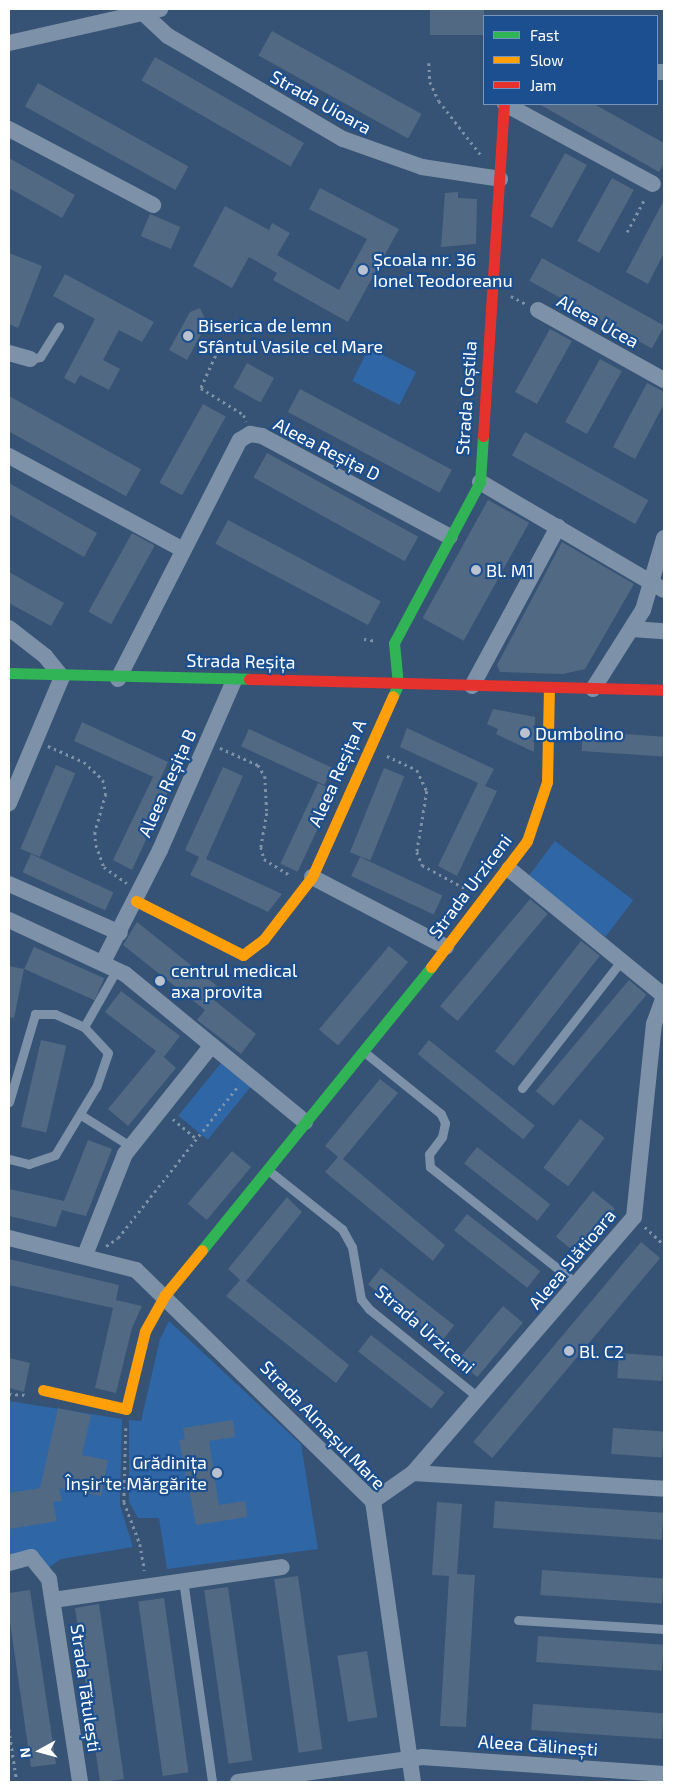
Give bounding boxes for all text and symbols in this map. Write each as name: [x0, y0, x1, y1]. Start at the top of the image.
legend: [483, 15, 658, 105]
text: Fast: [530, 26, 559, 44]
text: Slow: [530, 51, 564, 69]
street label: Strada Uioara: [267, 65, 375, 139]
text: Jam: [530, 76, 556, 94]
place label: Școala nr. 36 Ionel Teodoreanu: [373, 249, 514, 292]
marker: Școala nr. 36 Ionel Teodoreanu: [357, 264, 369, 276]
street label: Aleea Ucea: [553, 290, 643, 352]
place label: Biserica de lemn Sfântul Vasile cel Mare: [198, 315, 385, 358]
marker: Biserica de lemn Sfântul Vasile cel Mare: [182, 330, 194, 342]
street label: Strada Coștila: [451, 340, 481, 456]
street label: Aleea Reșița D: [270, 413, 384, 485]
place label: Bl. M1: [486, 559, 534, 581]
marker: Bl. M1: [470, 564, 482, 576]
street label: Strada Reșița: [186, 649, 296, 673]
street label: Aleea Reșița A: [304, 716, 370, 830]
place label: Dumbolino: [535, 722, 624, 744]
street label: Aleea Reșița B: [134, 726, 200, 840]
marker: Dumbolino: [519, 727, 531, 739]
street label: Strada Urziceni: [424, 830, 516, 942]
place label: centrul medical axa provita: [171, 960, 298, 1002]
marker: centrul medical axa provita: [153, 974, 167, 988]
street label: Aleea Slătioara: [524, 1205, 620, 1313]
street label: Strada Urziceni: [371, 1280, 479, 1378]
place label: Bl. C2: [579, 1340, 624, 1362]
marker: Bl. C2: [563, 1345, 575, 1357]
street label: Strada Almașul Mare: [256, 1356, 390, 1494]
place label: Grădinița Înșir'te Mărgărite: [66, 1452, 207, 1495]
marker: Grădinița Înșir'te Mărgărite: [211, 1467, 223, 1479]
street label: Strada Tătulești: [66, 1622, 106, 1754]
north arrow: [15, 1726, 65, 1776]
street label: Aleea Călinești: [477, 1730, 599, 1760]
text: N: [16, 1747, 34, 1759]

